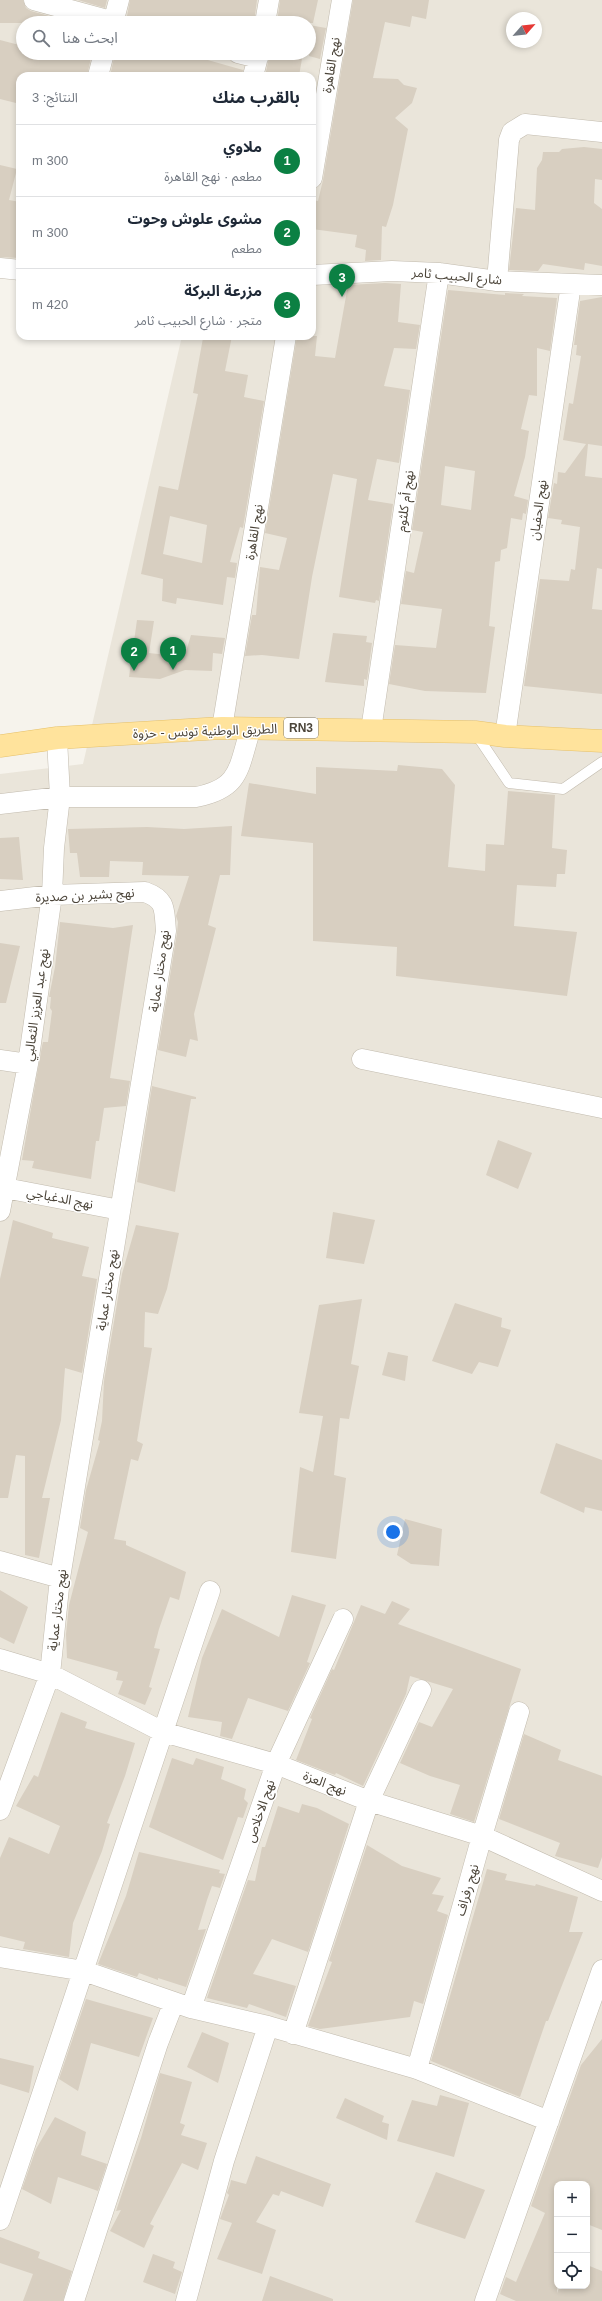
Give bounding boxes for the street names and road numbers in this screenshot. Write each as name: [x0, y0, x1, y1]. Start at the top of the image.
street label: نهج القاهرة: [319, 36, 346, 94]
street label: شارع الحبيب ثامر: [410, 264, 503, 290]
street label: نهج أم كلثوم: [393, 469, 420, 533]
street label: نهج الحفيان: [526, 479, 553, 542]
street label: نهج القاهرة: [242, 503, 269, 561]
road number: RN3: [284, 718, 318, 738]
street label: الطريق الوطنية تونس - حزوة: [132, 721, 278, 742]
street label: نهج بشير بن صديرة: [35, 885, 135, 908]
street label: نهج مختار عماية: [146, 929, 175, 1013]
street label: نهج عبد العزيز الثعالبي: [21, 948, 54, 1063]
street label: نهج الدغباجي: [25, 1184, 95, 1215]
street label: نهج مختار عماية: [93, 1248, 124, 1332]
street label: نهج مختار عماية: [45, 1568, 72, 1652]
street label: نهج العزة: [300, 1768, 349, 1801]
street label: نهج الاخلاص: [242, 1778, 281, 1845]
street label: نهج رفراف: [452, 1862, 484, 1918]

